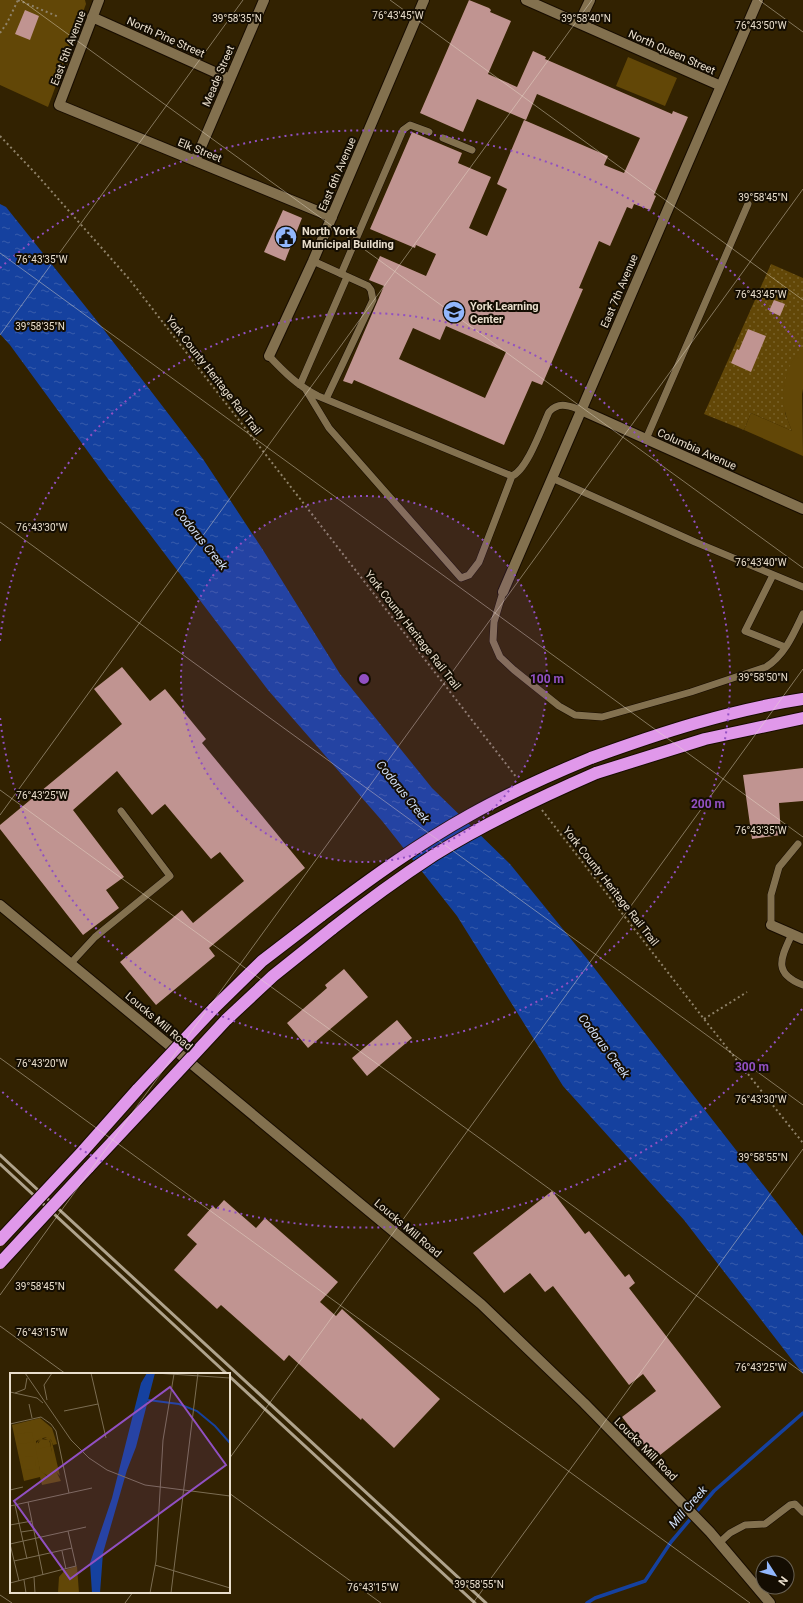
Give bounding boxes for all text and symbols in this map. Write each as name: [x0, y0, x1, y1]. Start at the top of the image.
street label: East 5th Avenue: [48, 9, 89, 87]
text: 76°43'45"W: [372, 10, 424, 21]
text: 39°58'35"N: [212, 13, 262, 24]
text: 39°58'40"N: [561, 13, 611, 24]
street label: North Pine Street: [125, 14, 207, 61]
text: 76°43'50"W: [735, 20, 787, 31]
street label: North Queen Street: [626, 27, 718, 78]
street label: Meade Street: [200, 43, 237, 109]
street label: East 6th Avenue: [316, 135, 359, 213]
street label: Elk Street: [176, 136, 224, 165]
text: 39°58'45"N: [738, 192, 788, 203]
public building icon: North York Municipal Building: [273, 224, 299, 250]
place label: North York Municipal Building: [302, 225, 394, 251]
street label: East 7th Avenue: [598, 252, 641, 330]
text: 76°43'35"W: [16, 254, 68, 265]
text: 76°43'45"W: [735, 289, 787, 300]
school or university icon: York Learning Center: [441, 299, 467, 325]
place label: York Learning Center: [470, 300, 539, 326]
street label: York County Heritage Rail Trail: [163, 313, 264, 438]
text: 39°58'35"N: [15, 321, 65, 332]
street label: Columbia Avenue: [655, 426, 739, 473]
water label: Codorus Creek: [172, 505, 231, 574]
text: 76°43'30"W: [16, 522, 68, 533]
text: 76°43'40"W: [735, 557, 787, 568]
street label: York County Heritage Rail Trail: [362, 568, 463, 693]
centre of rings: [357, 672, 371, 686]
text: 100 m: [530, 672, 564, 686]
text: 39°58'50"N: [738, 672, 788, 683]
water label: Codorus Creek: [374, 758, 433, 827]
text: 76°43'25"W: [16, 790, 68, 801]
text: 200 m: [691, 797, 725, 811]
street label: York County Heritage Rail Trail: [560, 824, 661, 949]
text: 76°43'35"W: [735, 825, 787, 836]
street label: Loucks Mill Road: [122, 990, 195, 1053]
water label: Codorus Creek: [575, 1011, 633, 1082]
text: 76°43'20"W: [16, 1058, 68, 1069]
text: 300 m: [735, 1060, 769, 1074]
text: 76°43'30"W: [735, 1094, 787, 1105]
text: 39°58'55"N: [738, 1152, 788, 1163]
street label: Loucks Mill Road: [371, 1197, 444, 1260]
text: 39°58'45"N: [15, 1281, 65, 1292]
text: 76°43'15"W: [16, 1327, 68, 1338]
text: 76°43'25"W: [735, 1362, 787, 1373]
inset map: [10, 1373, 230, 1593]
street label: Loucks Mill Road: [611, 1415, 680, 1484]
water label: Mill Creek: [666, 1482, 711, 1531]
north arrow: [755, 1555, 795, 1595]
text: N: [775, 1574, 790, 1588]
text: 39°58'55"N: [454, 1579, 504, 1590]
text: 76°43'15"W: [347, 1582, 399, 1593]

